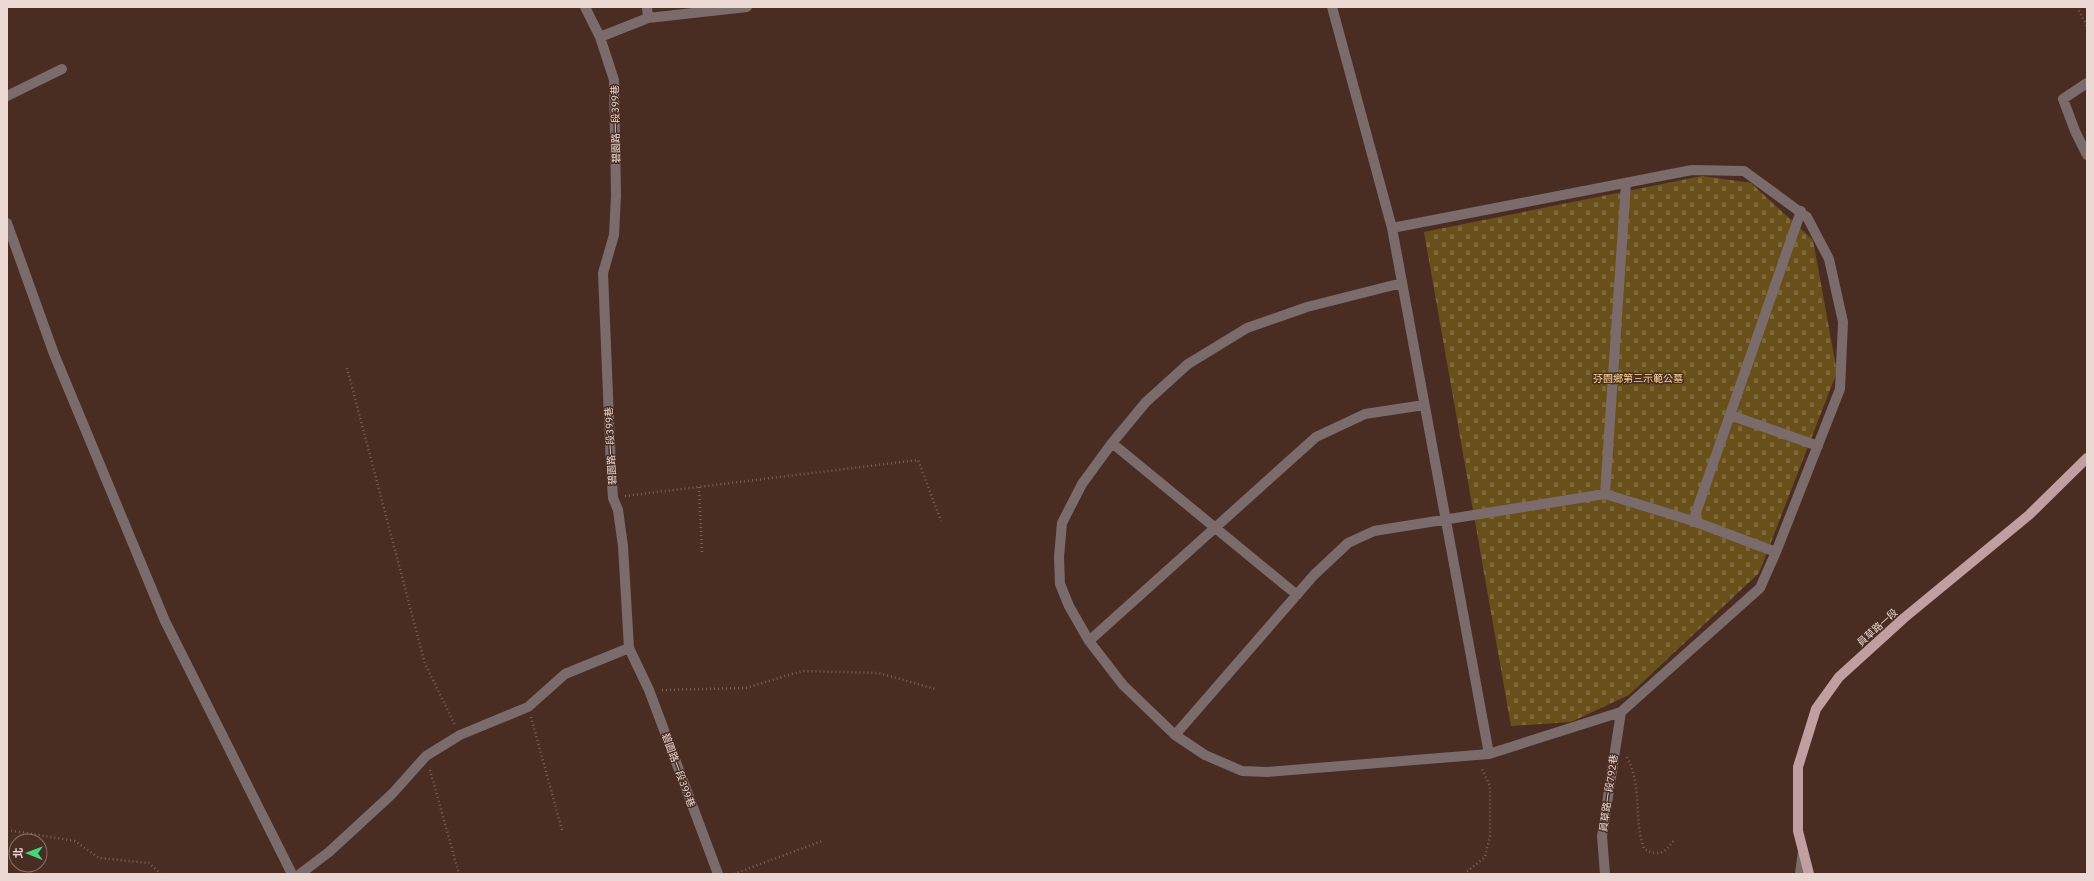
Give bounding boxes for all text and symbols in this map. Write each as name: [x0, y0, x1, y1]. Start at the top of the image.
street label: 碧園路一段399巷: [608, 85, 623, 163]
park label: 芬園鄉第三示範公墓: [1593, 372, 1683, 385]
street label: 碧園路一段399巷: [602, 407, 619, 485]
street label: 員草路一段: [1854, 606, 1900, 649]
street label: 碧園路一段399巷: [659, 731, 698, 809]
street label: 員草路一段792巷: [1597, 754, 1620, 833]
north arrow: [8, 833, 48, 873]
text: 北: [11, 847, 25, 858]

